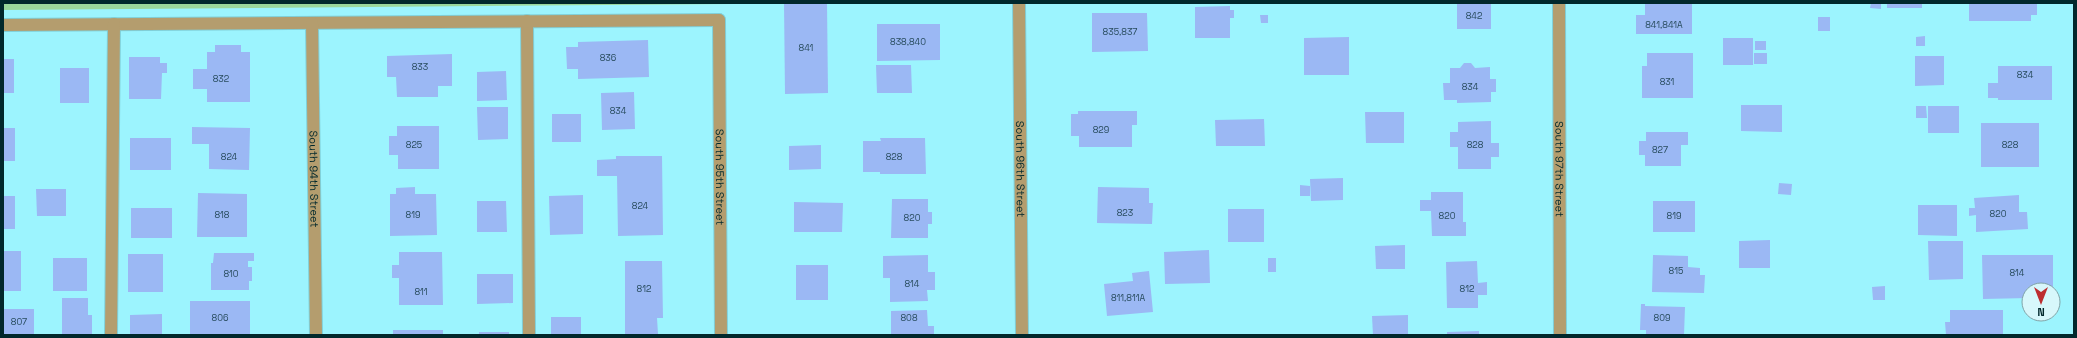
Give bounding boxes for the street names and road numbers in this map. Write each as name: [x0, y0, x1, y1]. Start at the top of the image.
street label: South 96th Street: [1013, 121, 1028, 217]
street label: South 97th Street: [1552, 121, 1567, 217]
street label: South 95th Street: [713, 129, 727, 225]
street label: South 94th Street: [306, 130, 322, 227]

